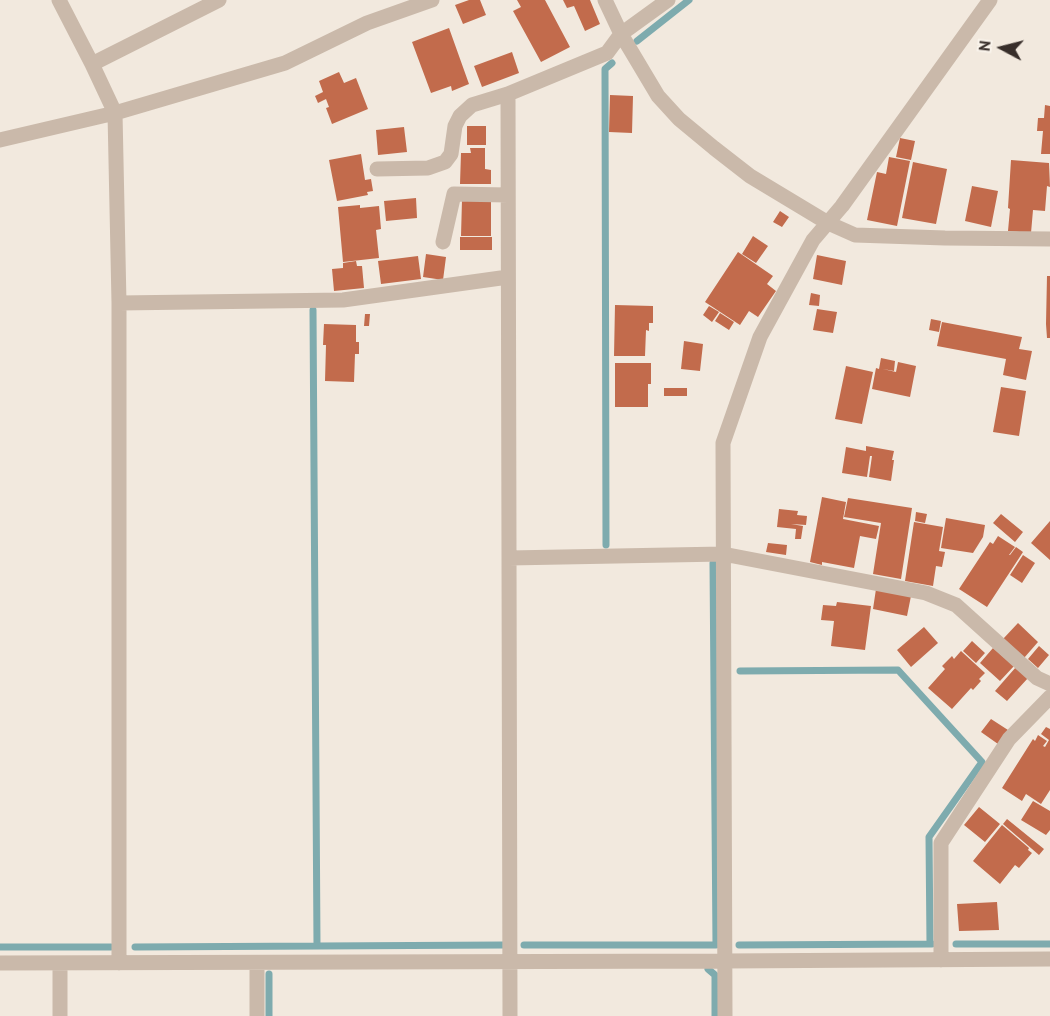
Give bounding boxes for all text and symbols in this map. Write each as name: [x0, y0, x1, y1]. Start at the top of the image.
north arrow: [972, 18, 1032, 78]
text: N: [974, 39, 995, 52]

